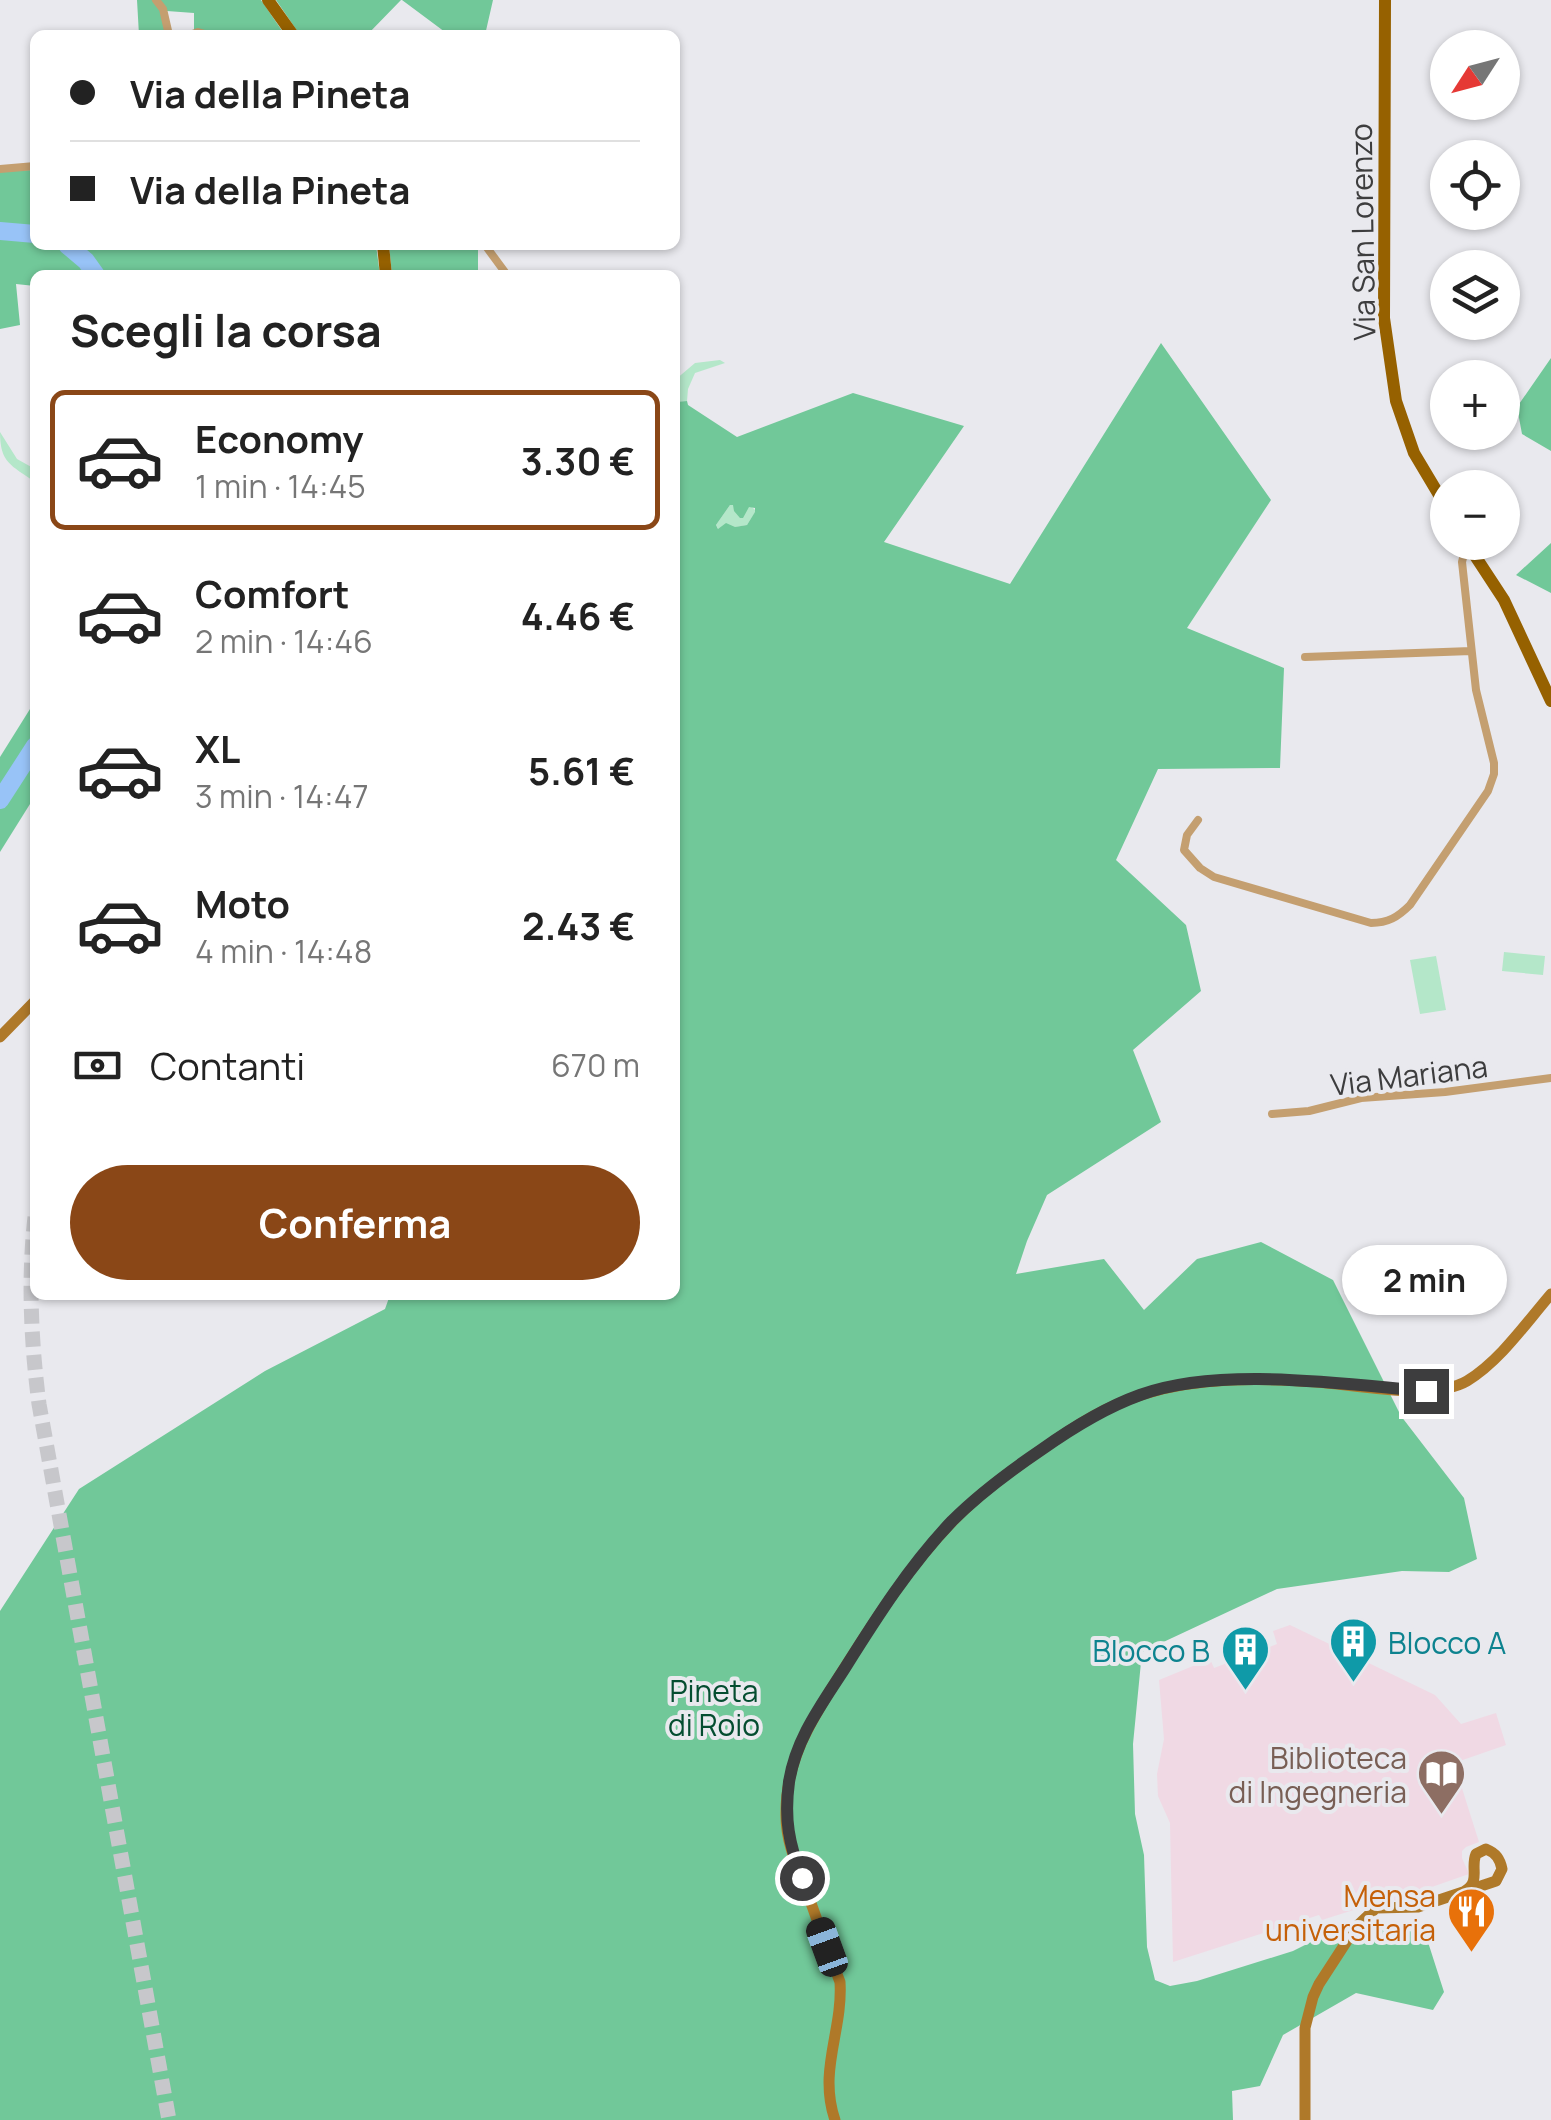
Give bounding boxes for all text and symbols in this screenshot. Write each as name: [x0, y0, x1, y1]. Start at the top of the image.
north arrow: [1430, 30, 1520, 120]
map controls: [1430, 30, 1520, 560]
text: Via della Pineta: [130, 67, 410, 119]
street label: Via San Lorenzo: [1340, 123, 1384, 341]
button: locate: [1430, 140, 1520, 230]
text: Via della Pineta: [130, 163, 410, 215]
button: layers: [1430, 250, 1520, 340]
text: Scegli la corsa: [70, 299, 382, 361]
button: +: [1430, 360, 1520, 450]
text: Economy: [195, 412, 364, 464]
icon: car: [75, 415, 165, 505]
text: 3.30 €: [521, 434, 635, 486]
text: 1 min · 14:45: [195, 464, 366, 508]
button: −: [1430, 470, 1520, 560]
text: Comfort: [195, 567, 349, 619]
icon: car: [75, 570, 165, 660]
text: 4.46 €: [521, 589, 635, 641]
text: 2 min · 14:46: [195, 619, 373, 663]
text: XL: [195, 722, 240, 774]
icon: car: [75, 725, 165, 815]
text: 5.61 €: [528, 744, 635, 796]
text: 3 min · 14:47: [195, 774, 369, 818]
text: Moto: [195, 877, 290, 929]
icon: car: [75, 880, 165, 970]
text: 2.43 €: [522, 899, 635, 951]
text: 4 min · 14:48: [195, 929, 372, 973]
icon: cash: [70, 1038, 125, 1093]
text: Contanti: [150, 1039, 305, 1091]
text: 670 m: [551, 1043, 640, 1087]
street label: Via Mariana: [1328, 1045, 1490, 1105]
button: Conferma: [70, 1165, 640, 1280]
callout: 2 min: [1344, 1246, 1508, 1316]
text: 2 min: [1383, 1258, 1466, 1302]
route end: [1404, 1369, 1449, 1414]
building icon: Blocco A: [1327, 1616, 1379, 1684]
place label: Blocco A: [1388, 1622, 1506, 1663]
building icon: Blocco B: [1219, 1624, 1271, 1692]
place label: Blocco B: [1092, 1630, 1210, 1671]
park label: Pineta di Roio: [668, 1670, 760, 1745]
place label: Biblioteca di Ingegneria: [1229, 1737, 1407, 1812]
library icon: Biblioteca di Ingegneria: [1416, 1748, 1468, 1816]
route start: [780, 1856, 825, 1901]
place label: Mensa universitaria: [1265, 1875, 1436, 1950]
restaurant icon: Mensa universitaria: [1445, 1886, 1497, 1954]
car: [803, 1914, 851, 1980]

